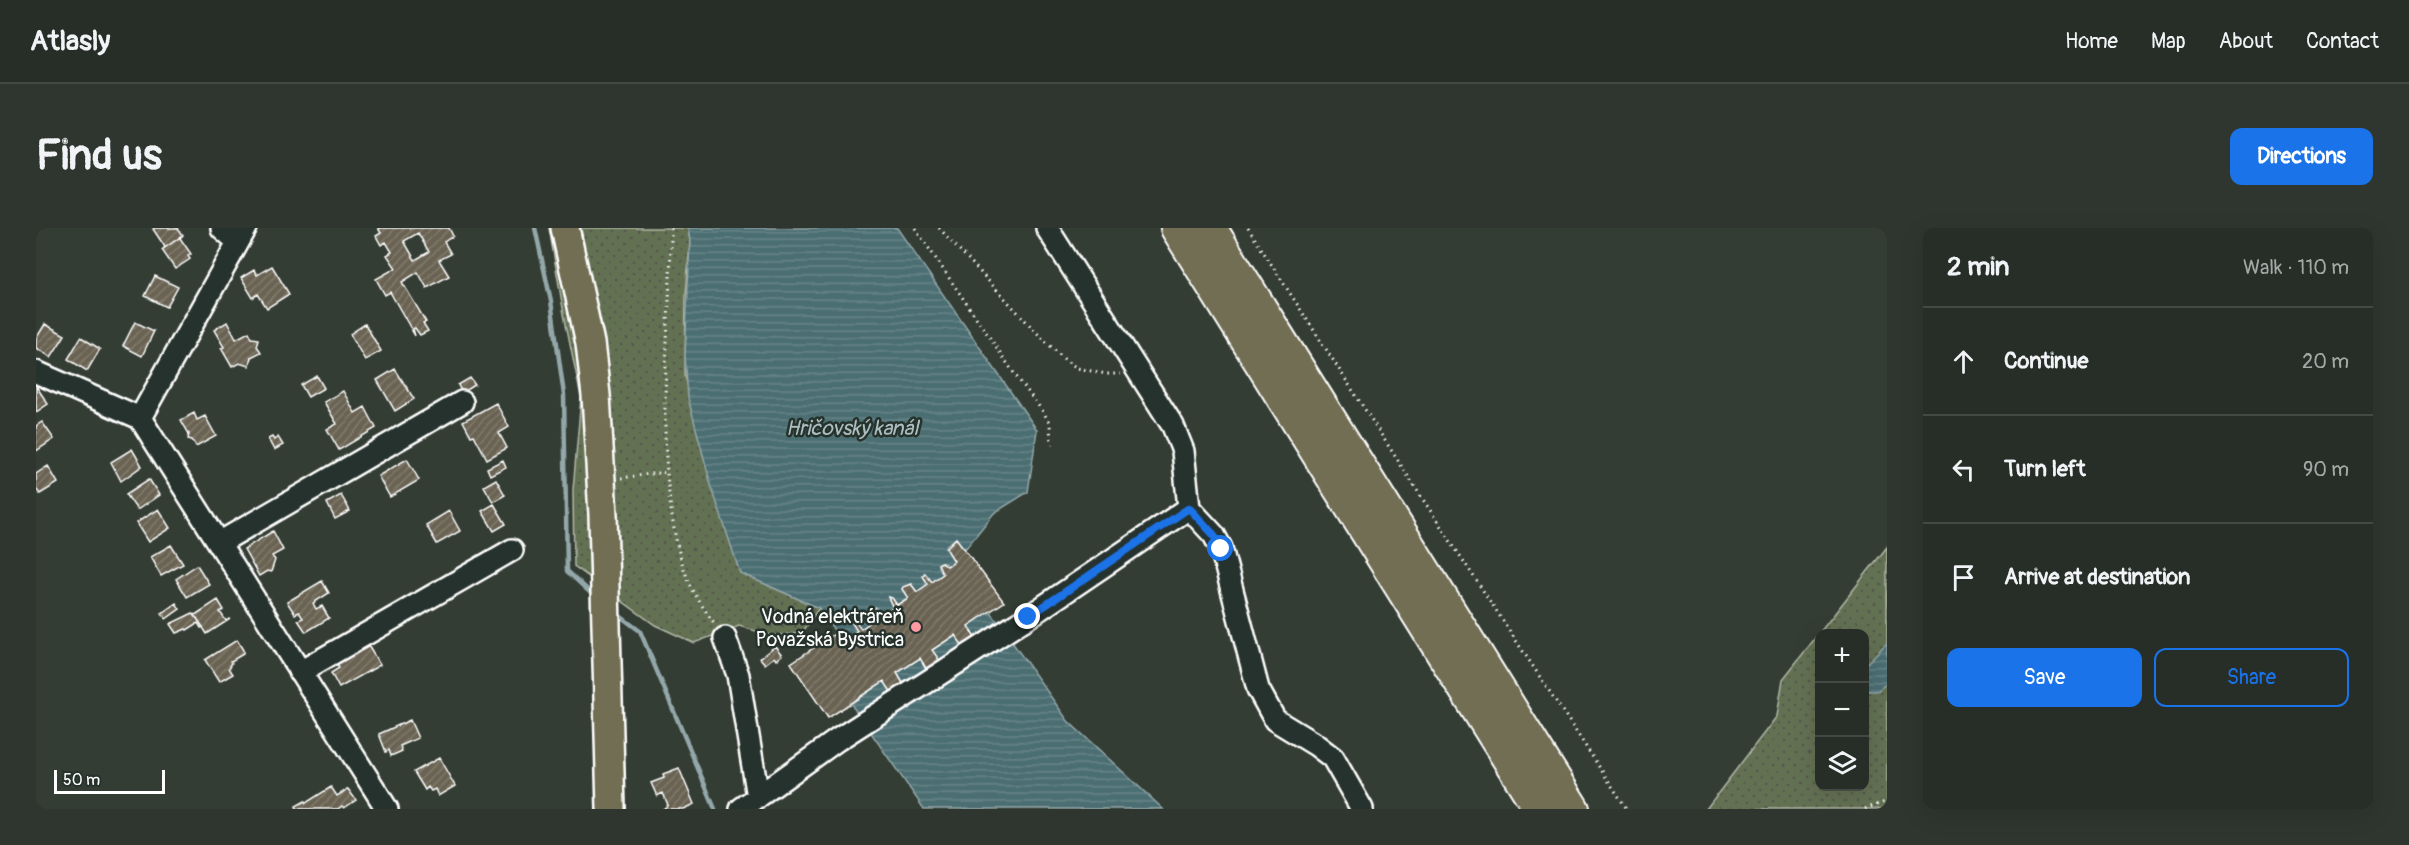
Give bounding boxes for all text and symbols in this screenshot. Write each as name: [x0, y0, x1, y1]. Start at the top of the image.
text: Atlasly: [30, 24, 110, 59]
text: Home: [2065, 28, 2118, 55]
text: Map: [2151, 28, 2186, 55]
text: About: [2219, 28, 2273, 55]
text: Contact: [2306, 28, 2379, 55]
button: Directions: [2230, 128, 2373, 185]
text: Find us: [36, 130, 162, 182]
text: 2 min: [1947, 251, 2009, 283]
text: Walk · 110 m: [2243, 255, 2349, 280]
icon: ahead: [1947, 345, 1980, 378]
text: Continue: [2004, 347, 2088, 375]
text: 20 m: [2302, 349, 2349, 374]
water label: Hričovský kanál: [786, 415, 920, 442]
icon: left: [1947, 453, 1980, 486]
text: Turn left: [2004, 455, 2086, 483]
text: 90 m: [2303, 457, 2349, 482]
route start: [1207, 535, 1233, 561]
icon: arrive: [1947, 561, 1980, 594]
text: Arrive at destination: [2004, 563, 2190, 591]
route end: [1014, 603, 1040, 629]
place label: Vodná elektráreň Považská Bystrica: [756, 604, 904, 652]
marker: Vodná elektráreň Považská Bystrica: [909, 620, 923, 634]
map controls: [1815, 629, 1869, 791]
button: +: [1815, 629, 1869, 683]
button: Save: [1947, 648, 2142, 707]
button: Share: [2154, 648, 2349, 707]
button: −: [1815, 683, 1869, 737]
button: layers: [1815, 737, 1869, 791]
scale bar: [54, 767, 165, 794]
text: 50 m: [63, 770, 100, 790]

